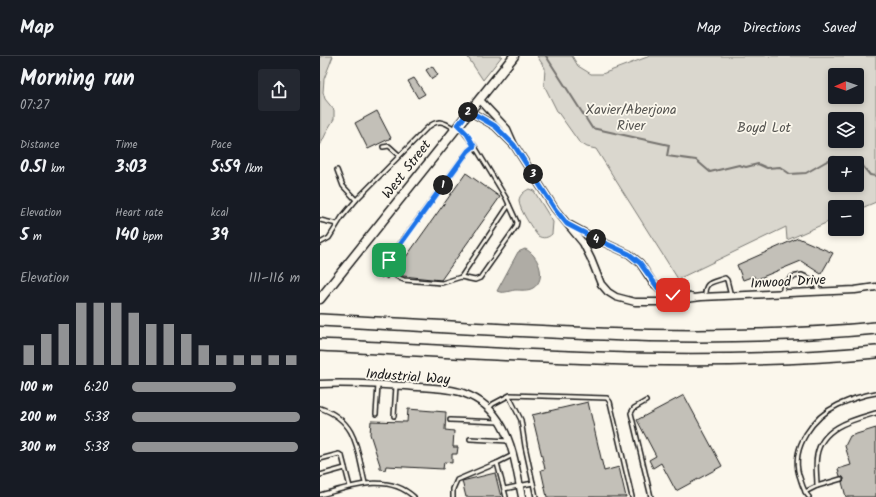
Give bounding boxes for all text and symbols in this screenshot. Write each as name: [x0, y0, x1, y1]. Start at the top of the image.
text: Map: [20, 13, 54, 43]
text: Map: [696, 17, 721, 39]
text: Directions: [743, 17, 801, 39]
text: Saved: [823, 17, 856, 39]
text: Morning run: [20, 62, 135, 97]
north arrow: [828, 68, 864, 104]
map controls: [828, 68, 864, 236]
button: share: [258, 69, 300, 111]
text: 07:27: [20, 95, 49, 116]
park label: Xavier/Aberjona River: [585, 99, 677, 137]
pin: 2: [458, 102, 478, 122]
text: 2: [465, 103, 471, 121]
button: layers: [828, 112, 864, 148]
park label: Boyd Lot: [737, 117, 791, 139]
street label: West Street: [377, 135, 437, 204]
text: Distance: [20, 136, 60, 154]
text: Time: [115, 136, 138, 154]
text: Pace: [211, 136, 232, 154]
text: 0.51: [20, 154, 47, 181]
text: 3:03: [115, 154, 147, 181]
text: 5:59: [211, 154, 241, 181]
button: +: [828, 156, 864, 192]
text: km: [47, 160, 65, 178]
text: /km: [241, 160, 263, 178]
pin: 3: [523, 164, 543, 184]
text: 3: [530, 165, 536, 183]
pin: 1: [433, 175, 453, 195]
text: 1: [441, 176, 445, 194]
button: −: [828, 200, 864, 236]
text: Elevation: [20, 204, 62, 222]
text: Heart rate: [115, 204, 163, 222]
text: kcal: [211, 204, 229, 222]
text: 5: [20, 222, 29, 249]
text: 140: [115, 222, 138, 249]
text: 39: [211, 222, 229, 249]
text: m: [29, 228, 42, 246]
text: bpm: [138, 228, 163, 246]
pin: 4: [586, 229, 606, 249]
text: 4: [593, 230, 599, 248]
pin: [372, 243, 406, 277]
icon: arrive: [378, 249, 400, 271]
text: Elevation: [20, 268, 69, 289]
text: 111–116 m: [249, 268, 300, 289]
street label: Inwood Drive: [750, 269, 827, 295]
pin: [656, 278, 690, 312]
icon: check: [662, 284, 684, 306]
street label: Industrial Way: [365, 363, 451, 391]
text: 100 m: [20, 377, 53, 398]
text: 6:20: [84, 377, 108, 398]
text: 200 m: [20, 407, 57, 428]
text: 5:38: [84, 407, 109, 428]
text: 300 m: [20, 437, 56, 458]
text: 5:38: [84, 437, 109, 458]

